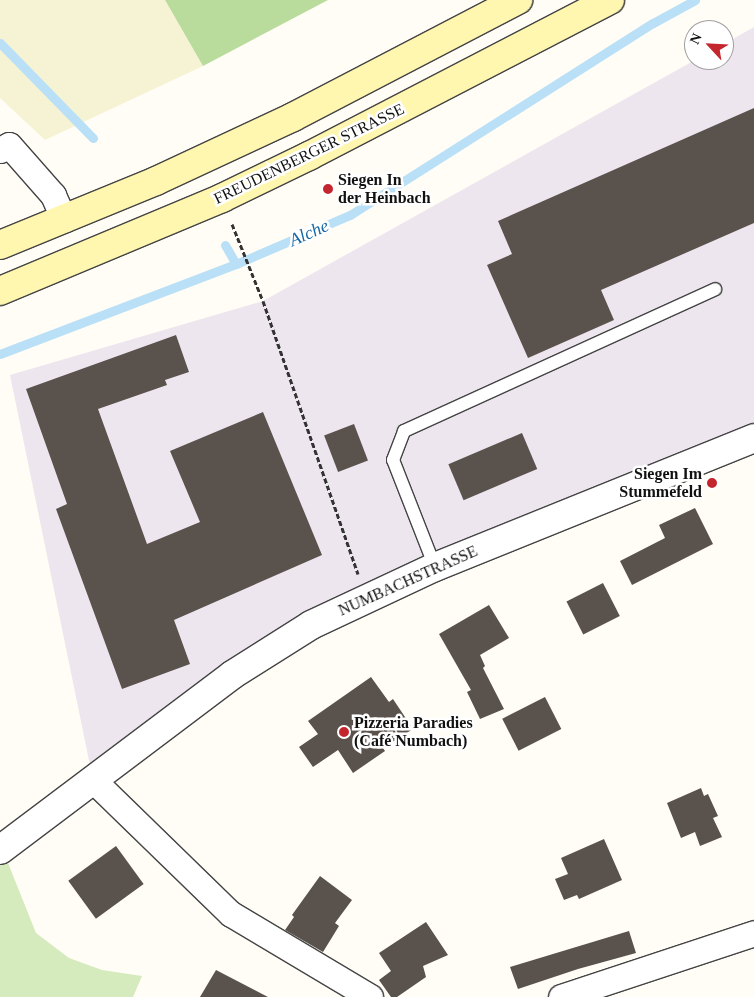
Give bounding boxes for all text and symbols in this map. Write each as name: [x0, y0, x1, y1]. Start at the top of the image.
north arrow: [684, 20, 734, 70]
text: N: [687, 31, 705, 47]
street label: FREUDENBERGER STRASSE: [211, 99, 407, 209]
place label: Siegen In der Heinbach: [338, 170, 431, 208]
marker: Siegen In der Heinbach: [322, 183, 334, 195]
water label: Alche: [286, 215, 332, 251]
place label: Siegen Im Stummefeld: [619, 464, 702, 502]
marker: Siegen Im Stummefeld: [706, 477, 718, 489]
street label: NUMBACHSTRASSE: [335, 542, 481, 620]
place label: Pizzeria Paradies (Café Numbach): [354, 713, 473, 751]
marker: Pizzeria Paradies (Café Numbach): [338, 726, 350, 738]

